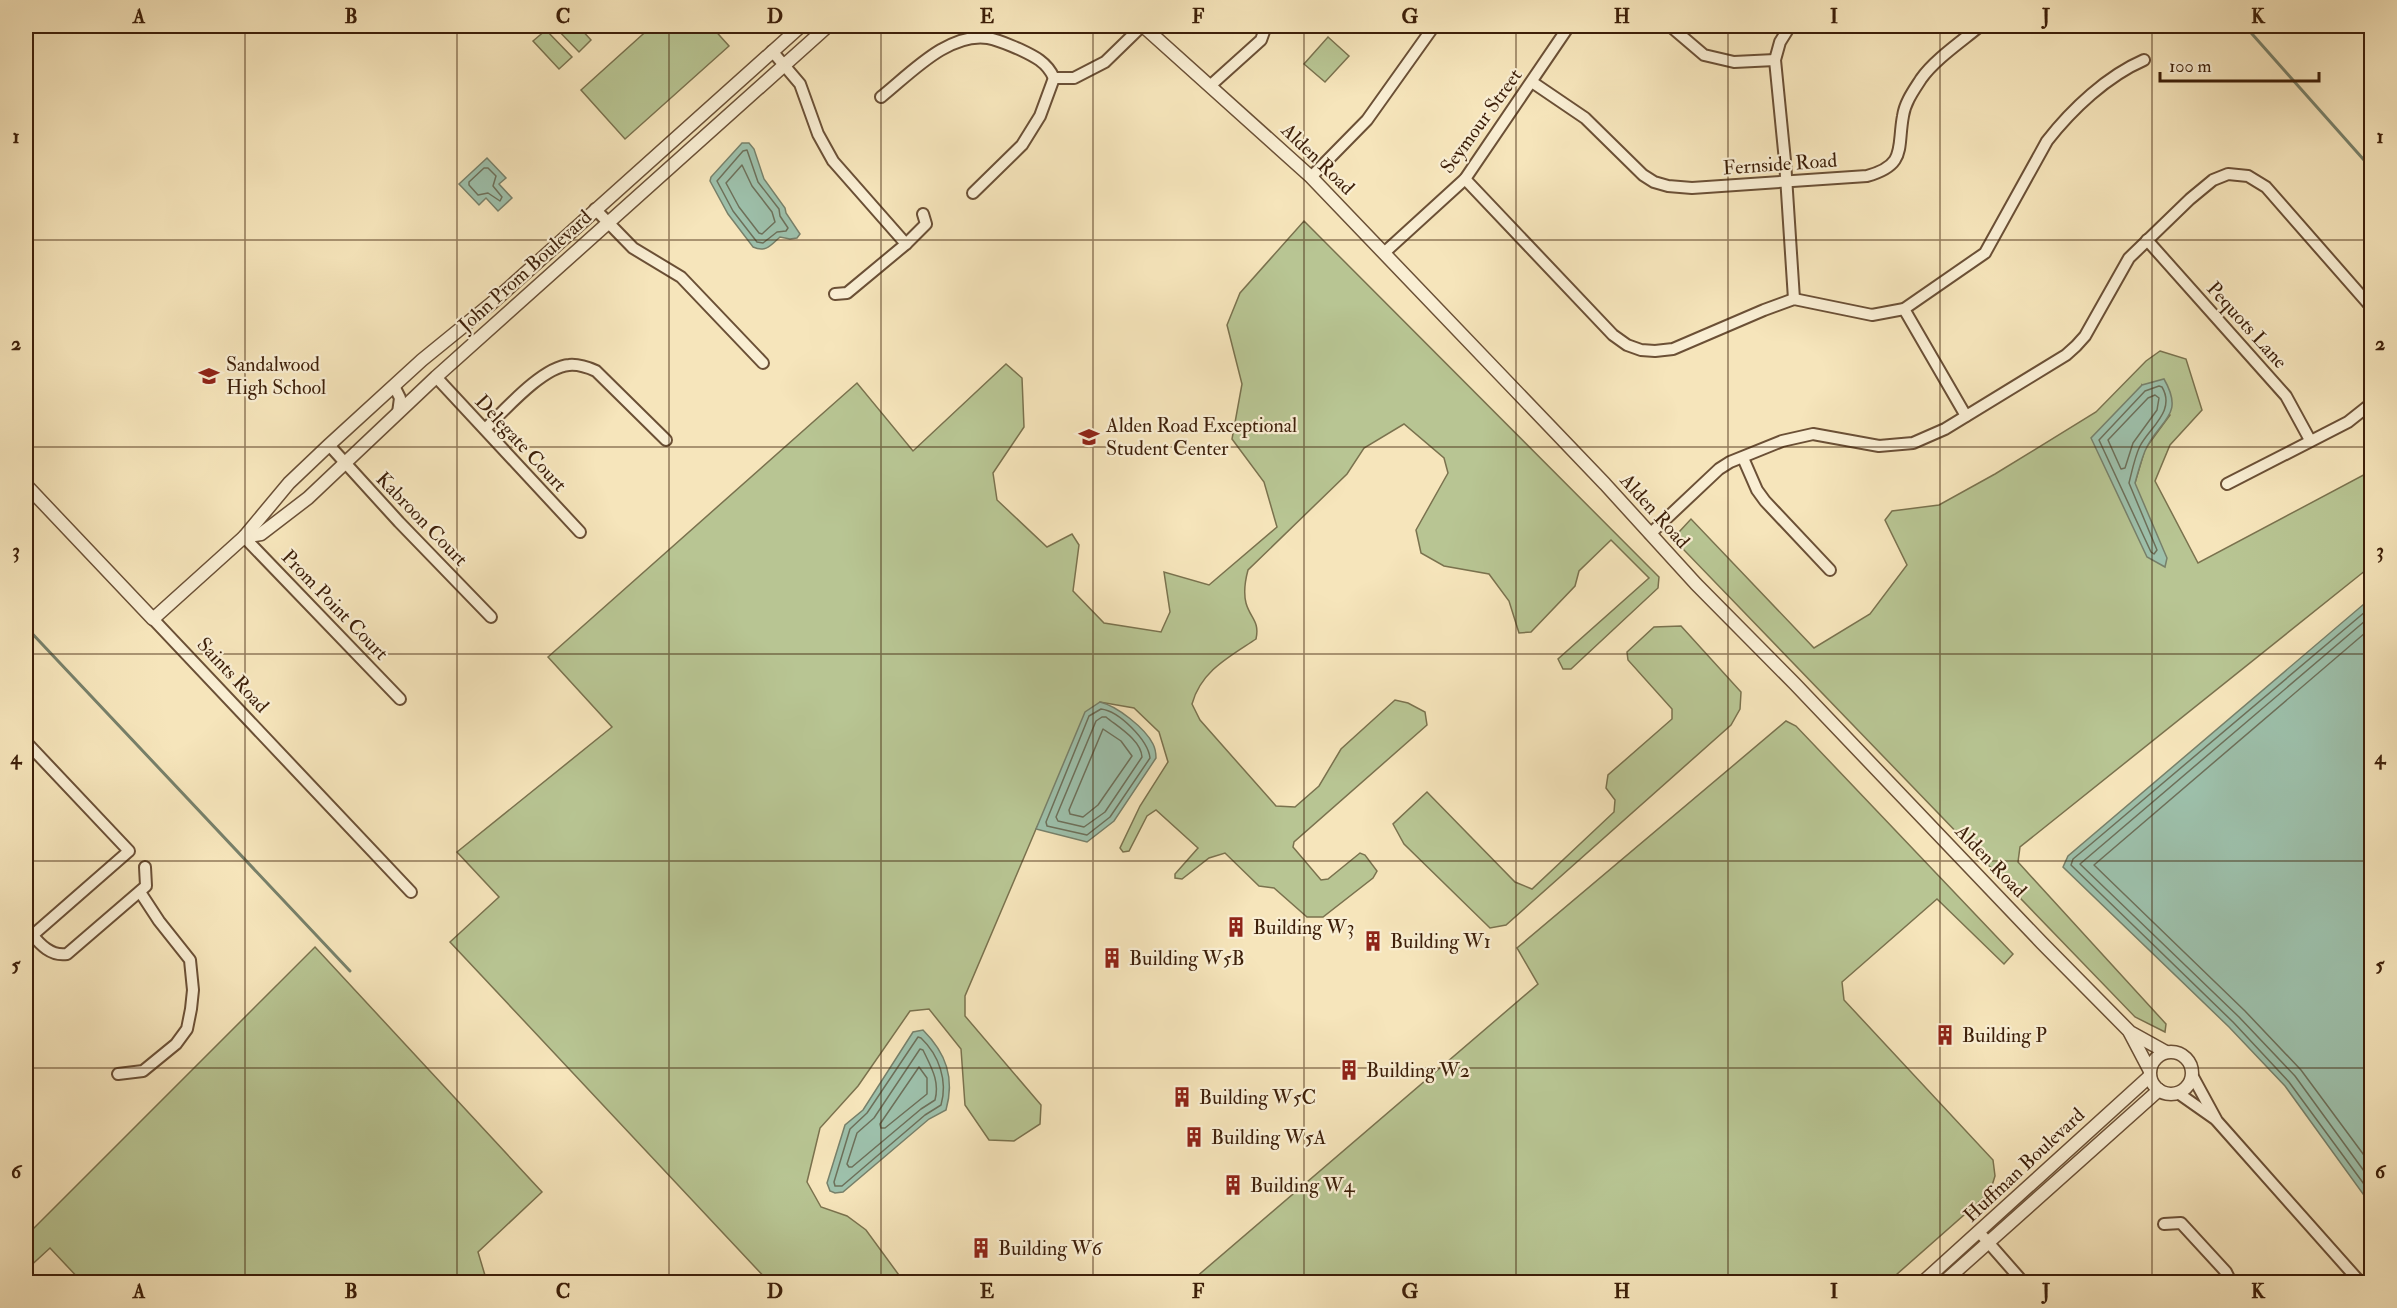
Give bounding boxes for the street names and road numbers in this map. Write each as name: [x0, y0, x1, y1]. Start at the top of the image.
street label: Seymour Street: [1435, 63, 1528, 178]
street label: Alden Road: [1275, 117, 1360, 200]
street label: Fernside Road: [1722, 148, 1838, 180]
street label: John Prom Boulevard: [452, 204, 597, 338]
street label: Pequots Lane: [2201, 276, 2293, 374]
street label: Delegate Court: [470, 389, 573, 497]
street label: Kabroon Court: [371, 467, 474, 572]
street label: Alden Road: [1614, 468, 1695, 554]
street label: Prom Point Court: [276, 545, 394, 666]
street label: Saints Road: [192, 632, 274, 718]
street label: Alden Road: [1949, 818, 2032, 903]
street label: Huffman Boulevard: [1958, 1102, 2090, 1228]

